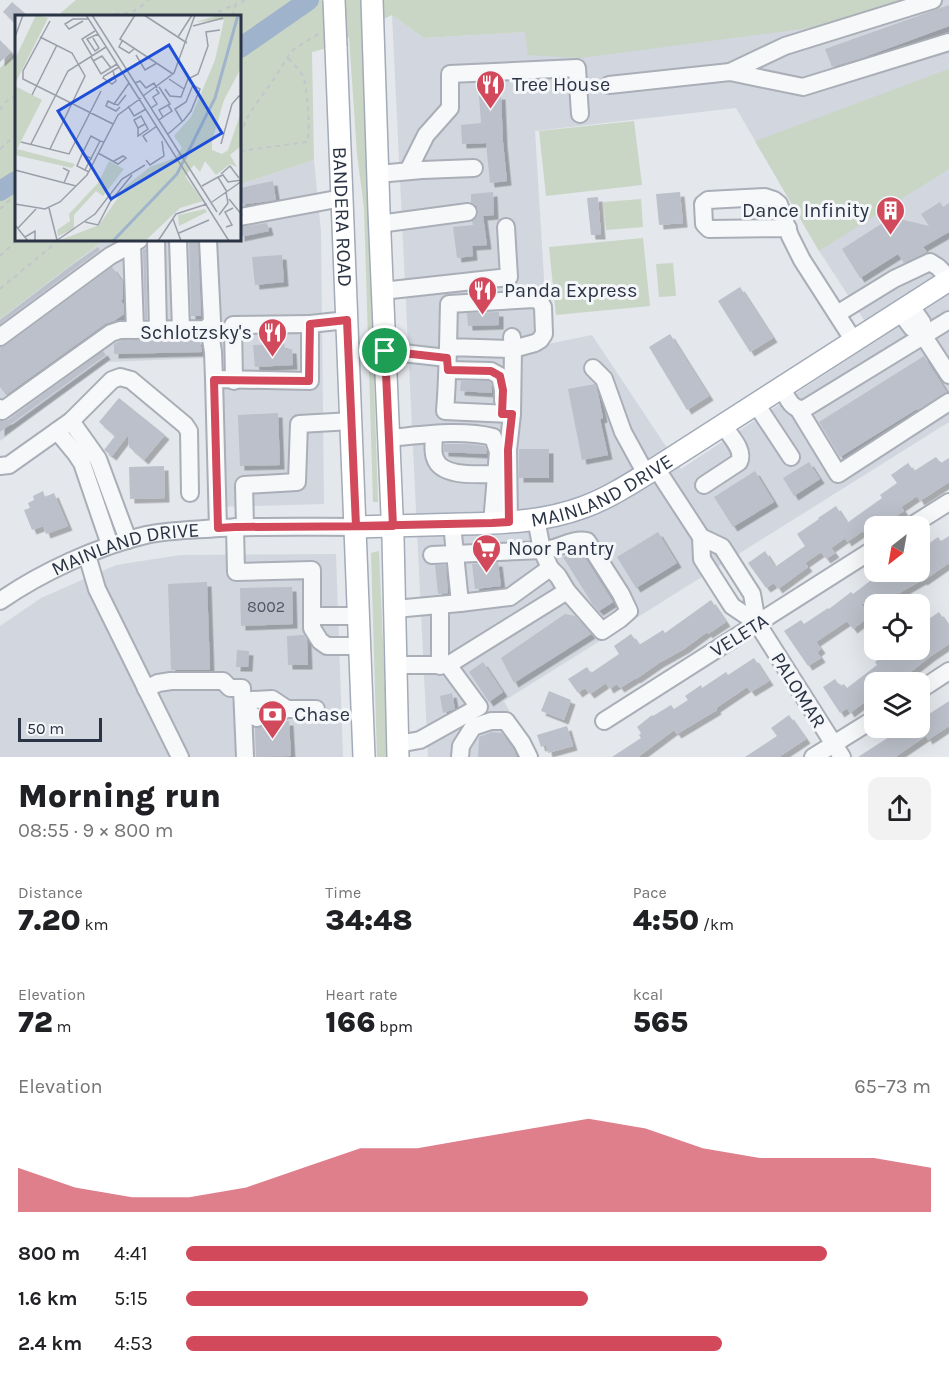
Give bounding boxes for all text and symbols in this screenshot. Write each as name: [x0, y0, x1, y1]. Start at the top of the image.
inset map: [15, 15, 242, 242]
restaurant icon: Tree House: [475, 68, 507, 110]
place label: Tree House: [512, 73, 610, 96]
street label: BANDERA ROAD: [328, 146, 356, 288]
building icon: Dance Infinity: [874, 194, 906, 236]
place label: Dance Infinity: [742, 199, 869, 222]
restaurant icon: Panda Express: [467, 274, 499, 316]
place label: Panda Express: [504, 279, 637, 302]
restaurant icon: Schlotzsky's: [257, 316, 289, 358]
place label: Schlotzsky's: [140, 321, 252, 344]
pin: [359, 325, 410, 376]
icon: arrive: [368, 334, 401, 367]
street label: MAINLAND DRIVE: [529, 450, 677, 532]
north arrow: [864, 516, 930, 582]
map controls: [864, 516, 930, 738]
street label: MAINLAND DRIVE: [48, 518, 200, 581]
supermarket icon: Noor Pantry: [471, 532, 503, 574]
place label: Noor Pantry: [508, 537, 614, 560]
button: locate: [864, 594, 930, 660]
house number: 8002: [247, 597, 285, 616]
street label: VELETA: [706, 609, 772, 662]
street label: PALOMAR: [766, 648, 831, 732]
button: layers: [864, 672, 930, 738]
bank icon: Chase: [257, 698, 289, 740]
place label: Chase: [294, 703, 350, 726]
scale bar: [18, 715, 102, 742]
text: 50 m: [27, 719, 64, 738]
text: Morning run: [18, 777, 221, 815]
button: share: [868, 777, 931, 840]
text: 08:55 · 9 × 800 m: [18, 819, 174, 842]
text: Distance: [18, 883, 83, 902]
text: Time: [325, 883, 361, 902]
text: Pace: [633, 883, 667, 902]
text: 7.20: [18, 902, 81, 938]
text: 34:48: [325, 902, 413, 938]
text: 4:50: [633, 902, 699, 938]
text: km: [81, 915, 108, 934]
text: /km: [699, 915, 734, 934]
text: Elevation: [18, 985, 86, 1004]
text: Heart rate: [325, 985, 397, 1004]
text: kcal: [633, 985, 663, 1004]
text: 72: [18, 1004, 53, 1040]
text: 166: [325, 1004, 375, 1040]
text: 565: [633, 1004, 688, 1040]
text: m: [53, 1017, 72, 1036]
text: bpm: [375, 1017, 413, 1036]
text: Elevation: [18, 1075, 103, 1098]
text: 65–73 m: [854, 1075, 931, 1098]
text: 800 m: [18, 1242, 80, 1265]
text: 4:41: [114, 1242, 148, 1265]
text: 1.6 km: [18, 1287, 77, 1310]
text: 5:15: [114, 1287, 148, 1310]
text: 2.4 km: [18, 1332, 82, 1355]
text: 4:53: [114, 1332, 153, 1355]

